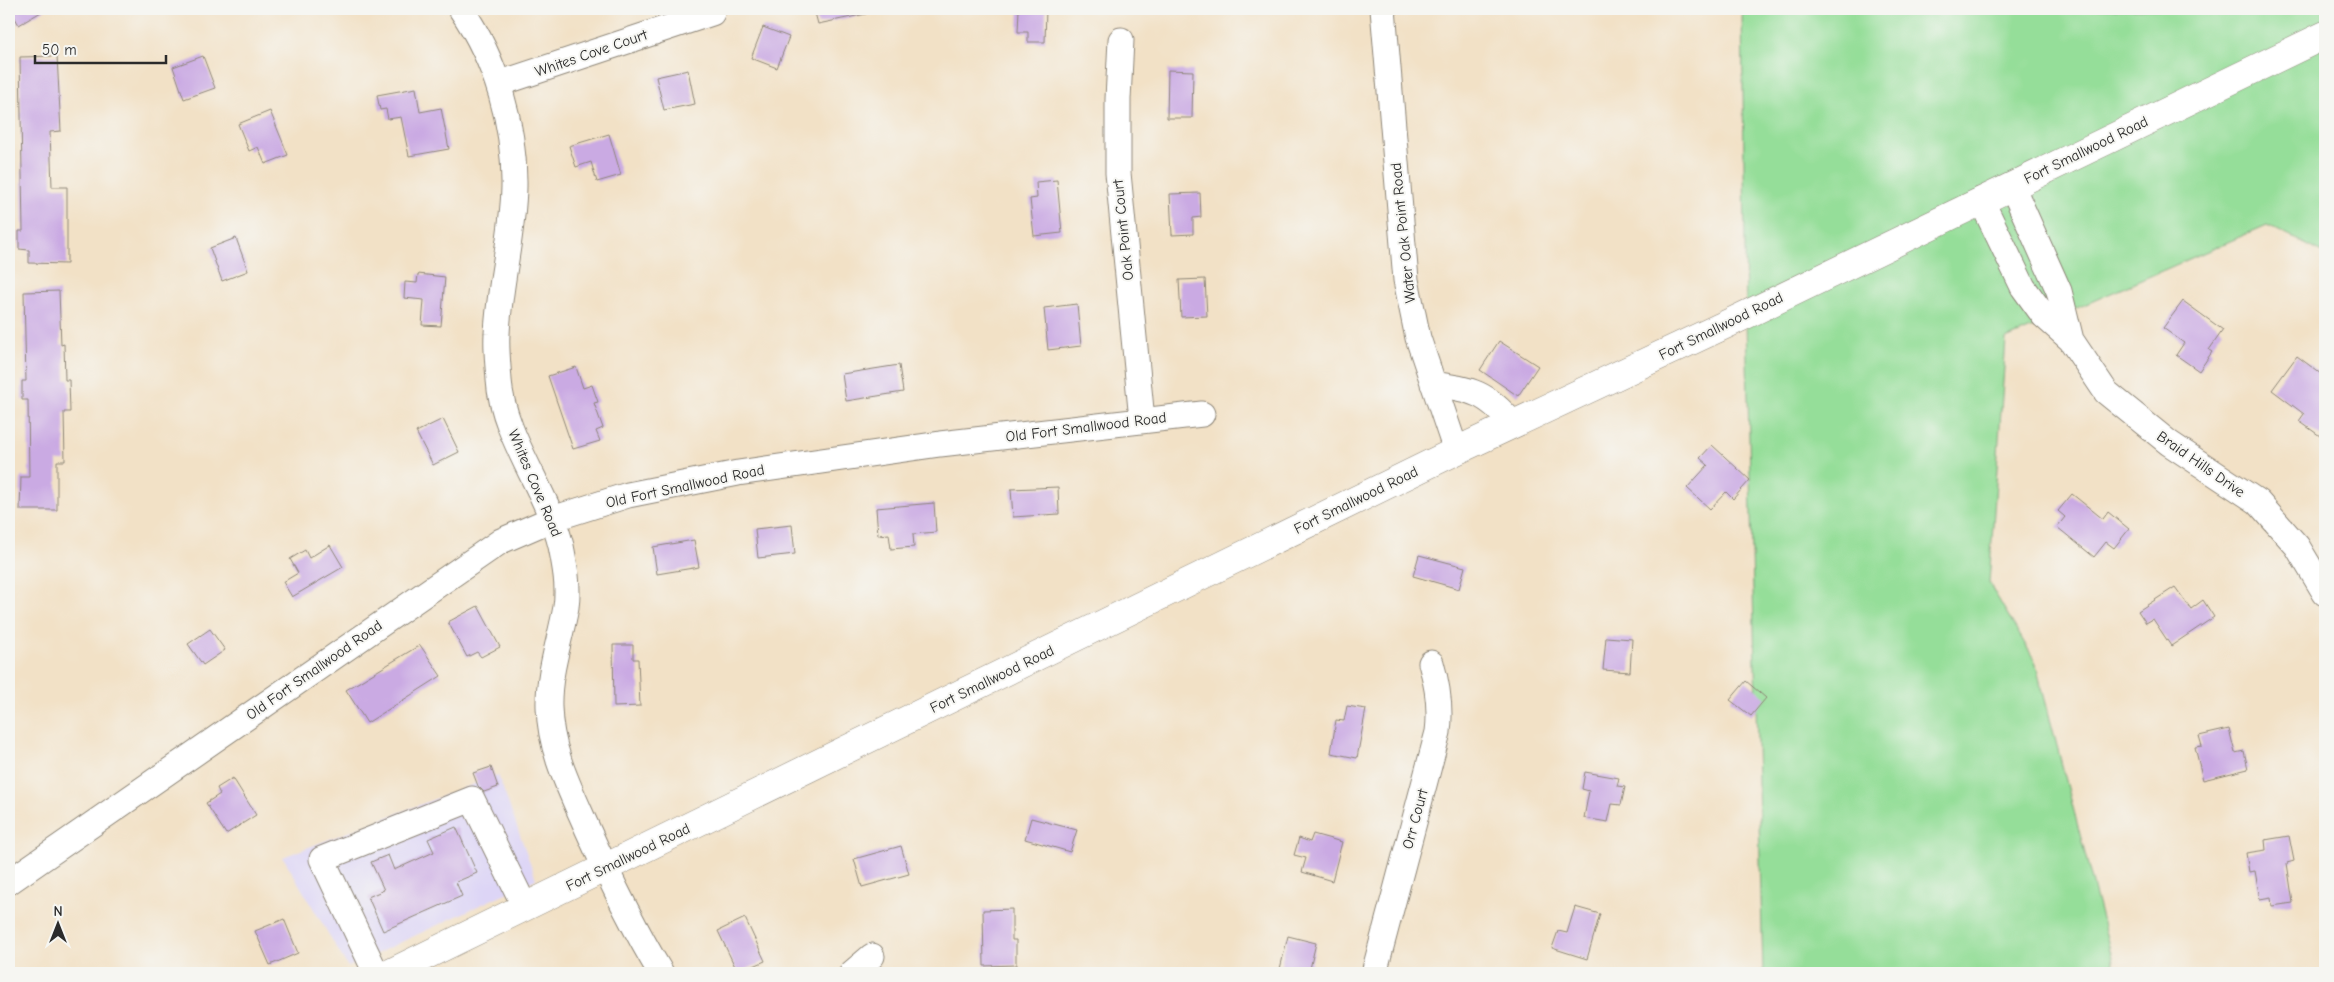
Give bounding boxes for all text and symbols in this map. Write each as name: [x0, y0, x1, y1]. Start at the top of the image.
street label: Whites Cove Court: [532, 25, 650, 81]
scale bar: [35, 32, 166, 64]
text: 50 m: [42, 41, 77, 59]
street label: Fort Smallwood Road: [2021, 112, 2151, 188]
street label: Water Oak Point Road: [1387, 162, 1419, 304]
street label: Oak Point Court: [1109, 178, 1137, 281]
street label: Fort Smallwood Road: [1656, 288, 1786, 364]
street label: Old Fort Smallwood Road: [1005, 408, 1167, 446]
street label: Whites Cove Road: [504, 427, 566, 539]
street label: Braid Hills Drive: [2153, 427, 2249, 501]
street label: Old Fort Smallwood Road: [604, 460, 766, 512]
street label: Fort Smallwood Road: [1291, 462, 1421, 538]
street label: Old Fort Smallwood Road: [243, 616, 385, 724]
street label: Fort Smallwood Road: [927, 641, 1057, 717]
street label: Orr Court: [1398, 786, 1432, 851]
street label: Fort Smallwood Road: [563, 819, 693, 895]
north arrow: [32, 900, 82, 950]
text: N: [53, 903, 63, 920]

